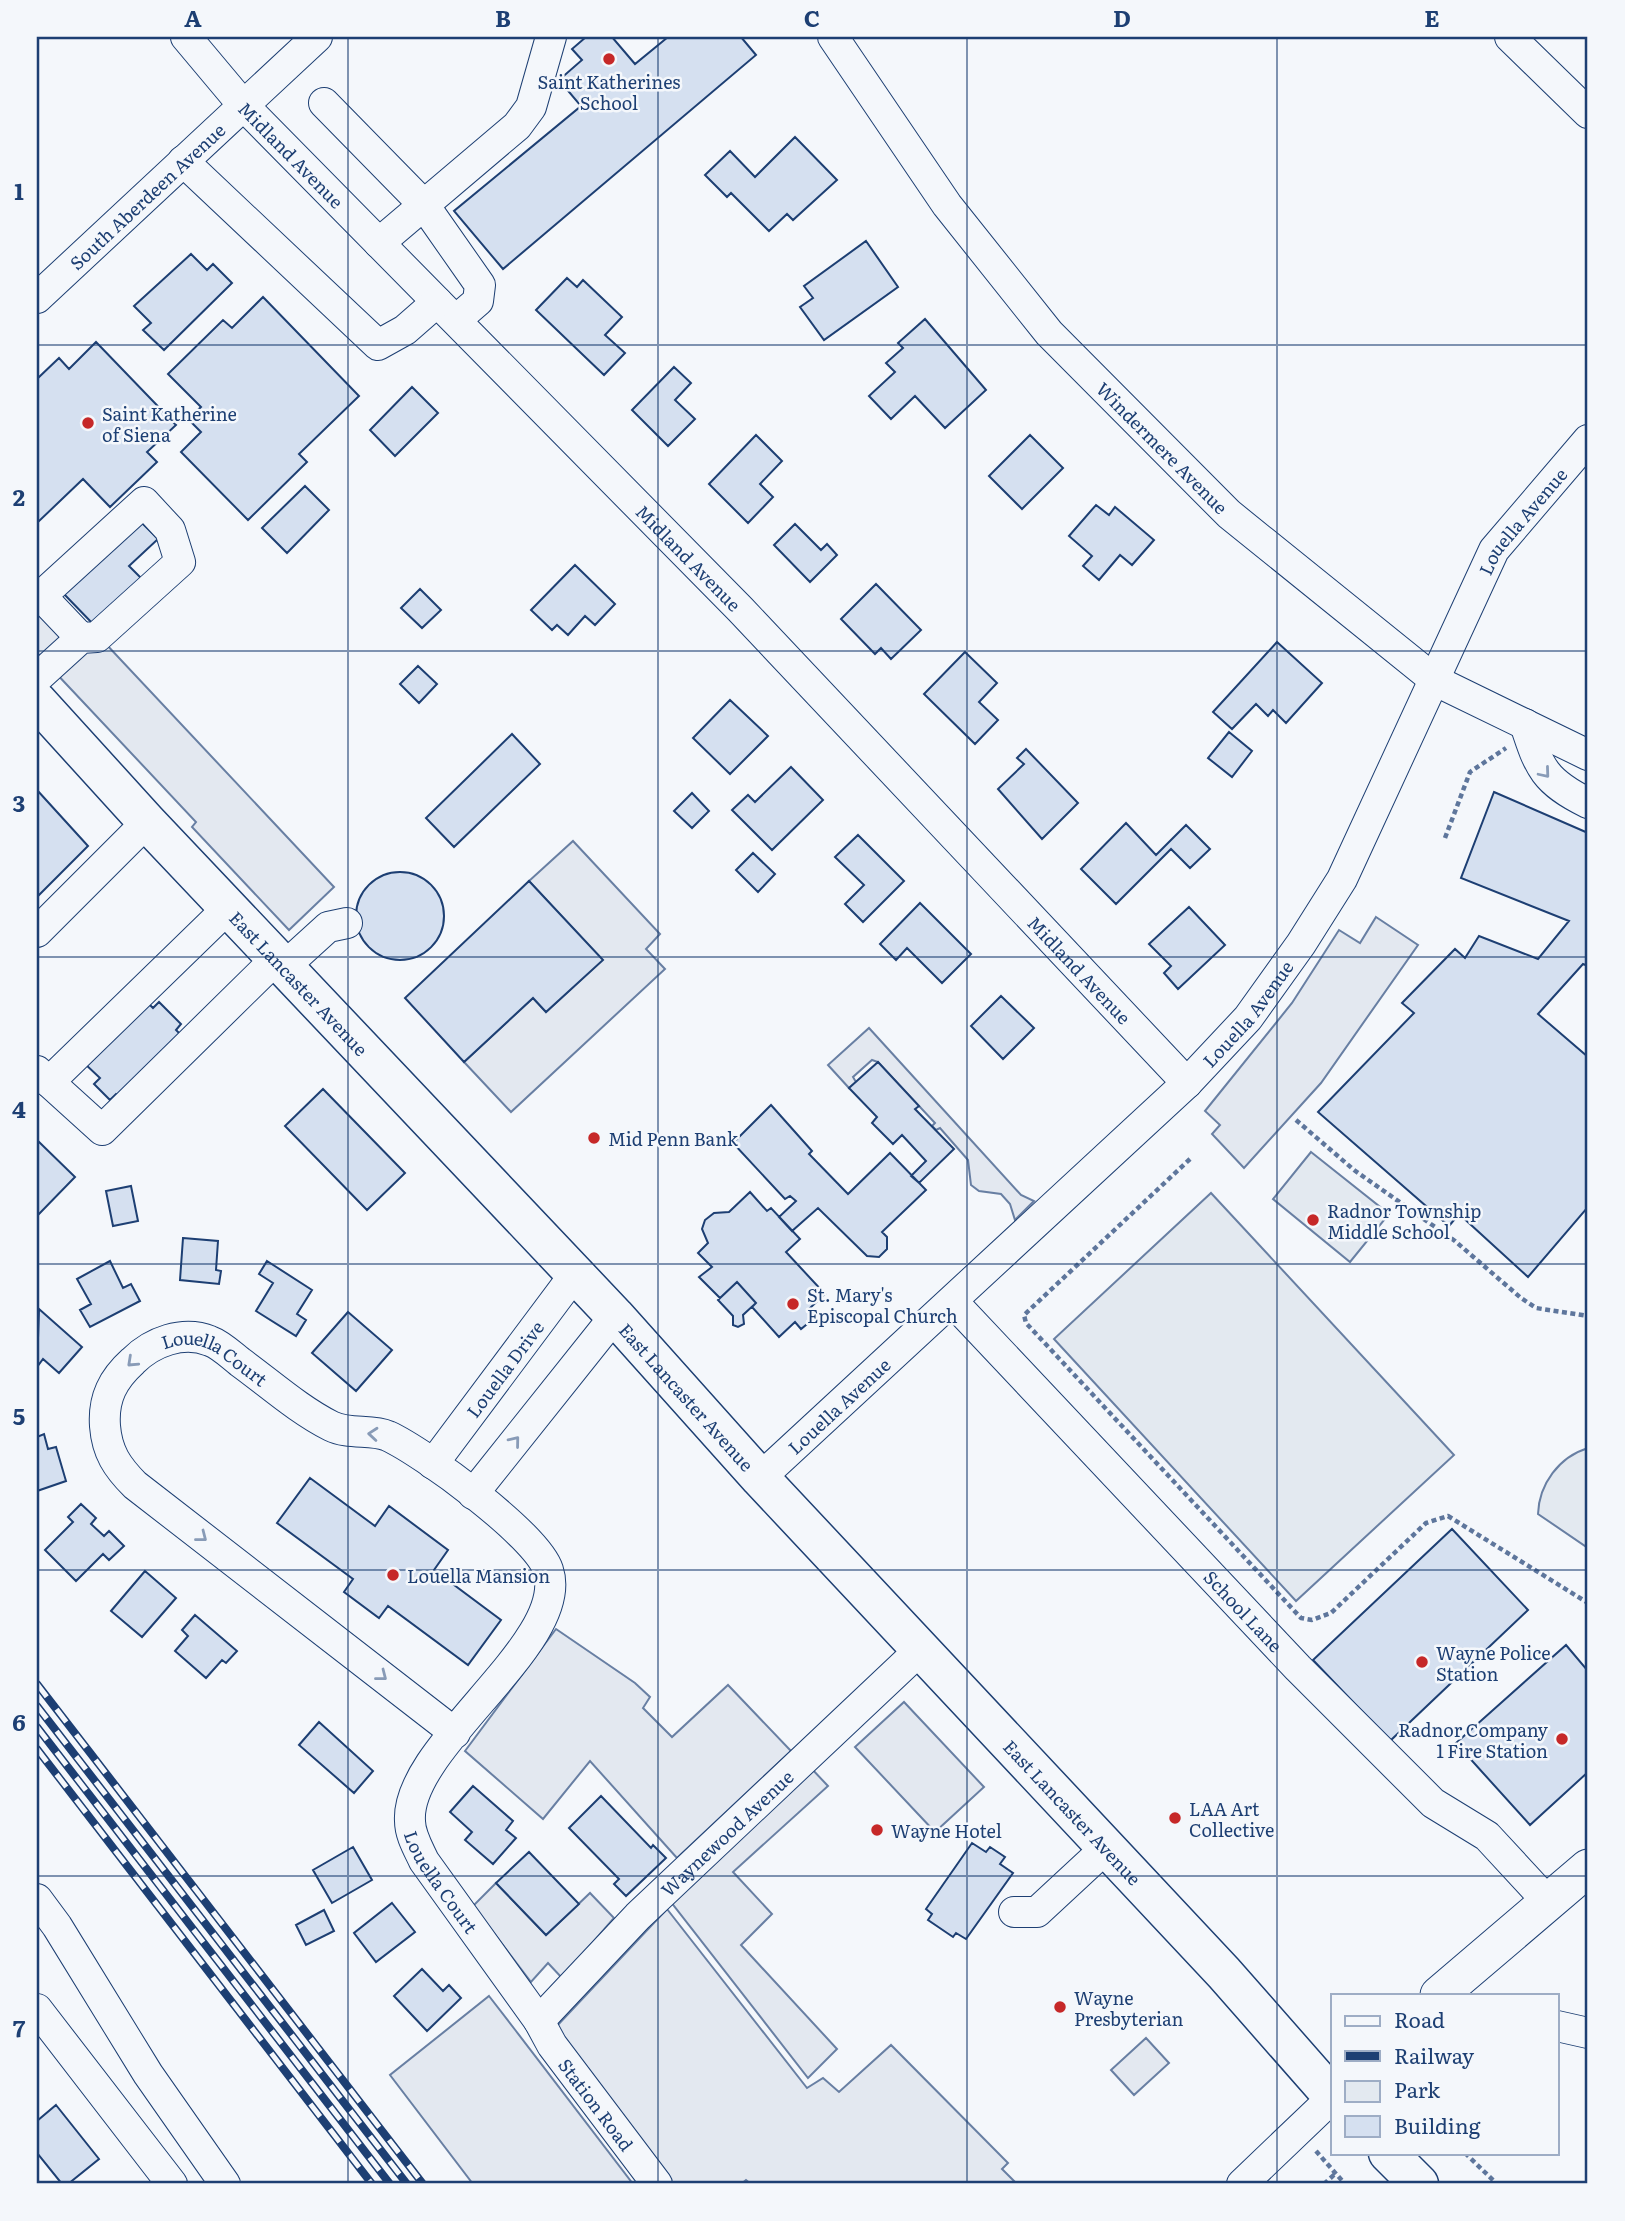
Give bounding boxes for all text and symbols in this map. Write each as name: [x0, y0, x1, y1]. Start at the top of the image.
text: A: [184, 0, 202, 34]
text: B: [495, 0, 511, 34]
text: C: [804, 0, 820, 34]
text: D: [1113, 0, 1131, 34]
text: E: [1424, 0, 1440, 34]
marker: Saint Katherines School: [601, 51, 617, 67]
place label: Saint Katherines School: [538, 68, 680, 116]
street label: Midland Avenue: [233, 95, 350, 214]
street label: South Aberdeen Avenue: [63, 116, 231, 275]
text: 1: [14, 173, 24, 207]
street label: Windermere Avenue: [1091, 375, 1235, 520]
place label: Saint Katherine of Siena: [102, 400, 237, 448]
marker: Saint Katherine of Siena: [80, 415, 96, 431]
street label: Louella Avenue: [1471, 461, 1573, 579]
text: 2: [13, 479, 25, 513]
street label: Midland Avenue: [630, 498, 748, 617]
one-way arrow: [1537, 765, 1550, 777]
text: 3: [13, 785, 25, 819]
street label: East Lancaster Avenue: [224, 904, 375, 1061]
street label: Midland Avenue: [1022, 909, 1138, 1030]
street label: Louella Avenue: [1195, 954, 1299, 1073]
text: 4: [12, 1091, 26, 1125]
place label: Mid Penn Bank: [608, 1125, 739, 1152]
marker: Mid Penn Bank: [586, 1130, 602, 1146]
place label: Radnor Township Middle School: [1327, 1197, 1481, 1245]
marker: Radnor Township Middle School: [1305, 1212, 1321, 1228]
place label: St. Mary's Episcopal Church: [807, 1281, 958, 1329]
marker: St. Mary's Episcopal Church: [785, 1296, 801, 1312]
street label: Louella Drive: [459, 1314, 550, 1423]
street label: East Lancaster Avenue: [613, 1316, 761, 1477]
street label: Louella Court: [158, 1323, 274, 1392]
street label: Louella Avenue: [781, 1351, 896, 1460]
one-way arrow: [127, 1353, 140, 1366]
text: 5: [13, 1398, 25, 1432]
one-way arrow: [367, 1427, 378, 1442]
one-way arrow: [507, 1436, 520, 1448]
one-way arrow: [195, 1529, 207, 1542]
place label: Louella Mansion: [407, 1562, 550, 1589]
street label: School Lane: [1198, 1563, 1289, 1658]
marker: Louella Mansion: [385, 1567, 401, 1583]
place label: Wayne Police Station: [1436, 1639, 1551, 1687]
marker: Wayne Police Station: [1414, 1654, 1430, 1670]
one-way arrow: [375, 1668, 387, 1681]
text: 6: [12, 1704, 26, 1738]
place label: Radnor Company 1 Fire Station: [1398, 1716, 1549, 1764]
marker: Radnor Company 1 Fire Station: [1554, 1731, 1570, 1747]
street label: East Lancaster Avenue: [998, 1733, 1148, 1891]
street label: Waynewood Avenue: [654, 1763, 799, 1902]
place label: LAA Art Collective: [1189, 1795, 1274, 1843]
marker: LAA Art Collective: [1167, 1810, 1183, 1826]
place label: Wayne Hotel: [891, 1817, 1002, 1844]
marker: Wayne Hotel: [869, 1822, 885, 1838]
street label: Louella Court: [398, 1827, 485, 1939]
place label: Wayne Presbyterian: [1074, 1984, 1183, 2032]
legend: [1331, 1994, 1558, 2154]
marker: Wayne Presbyterian: [1052, 1999, 1068, 2015]
text: Road: [1394, 2003, 1445, 2034]
text: 7: [13, 2010, 26, 2044]
text: Railway: [1394, 2039, 1475, 2070]
street label: Station Road: [553, 2052, 641, 2156]
text: Park: [1394, 2073, 1440, 2104]
text: Building: [1394, 2109, 1481, 2140]

